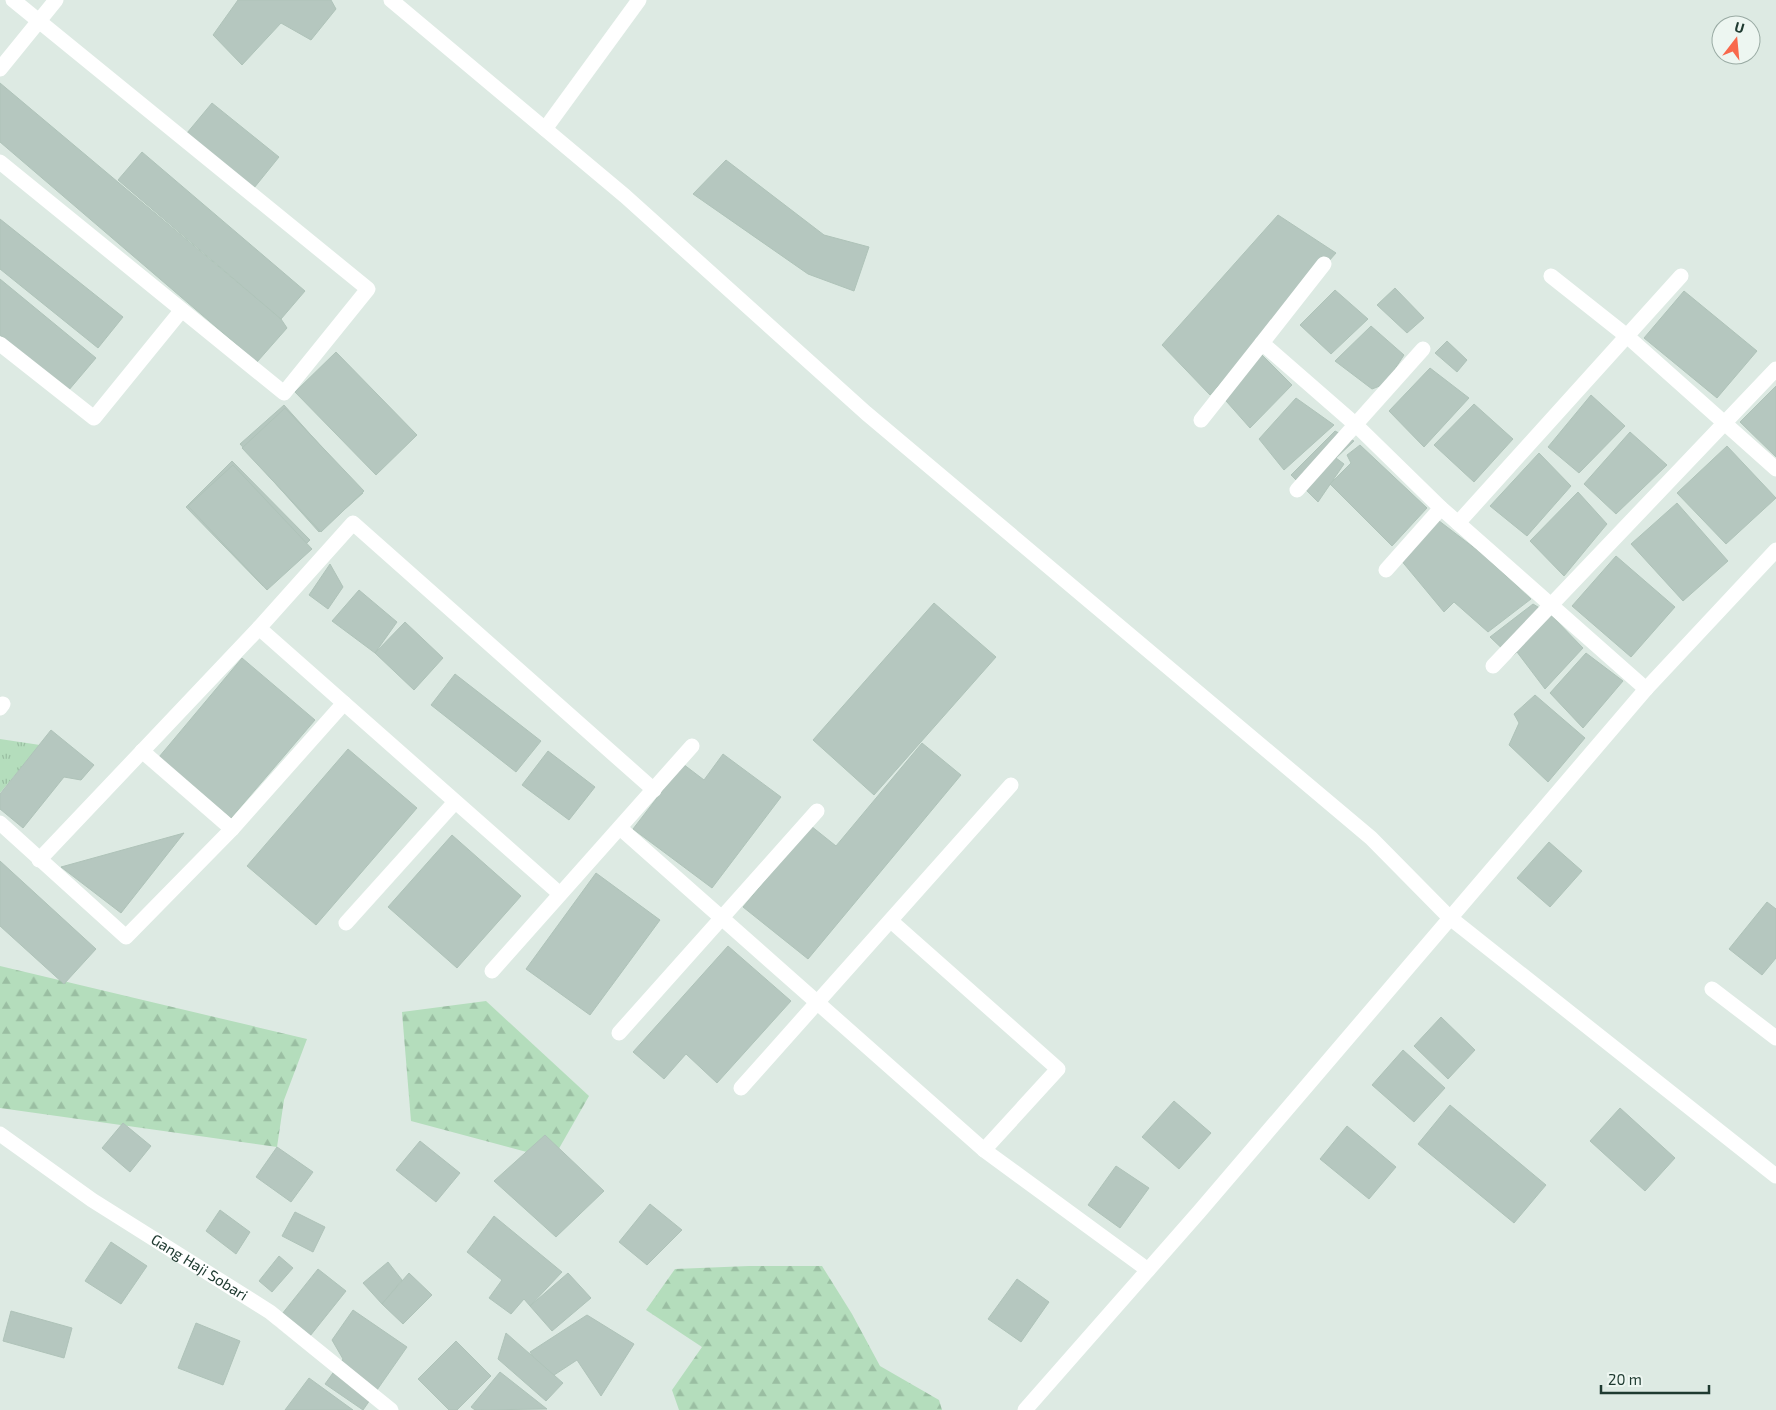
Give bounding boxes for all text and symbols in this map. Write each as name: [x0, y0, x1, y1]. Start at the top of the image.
north arrow: [1711, 15, 1761, 65]
text: U: [1733, 18, 1747, 37]
street label: Gang Haji Sobari: [148, 1230, 252, 1304]
scale bar: [1601, 1362, 1708, 1394]
text: 20 m: [1608, 1370, 1642, 1388]

